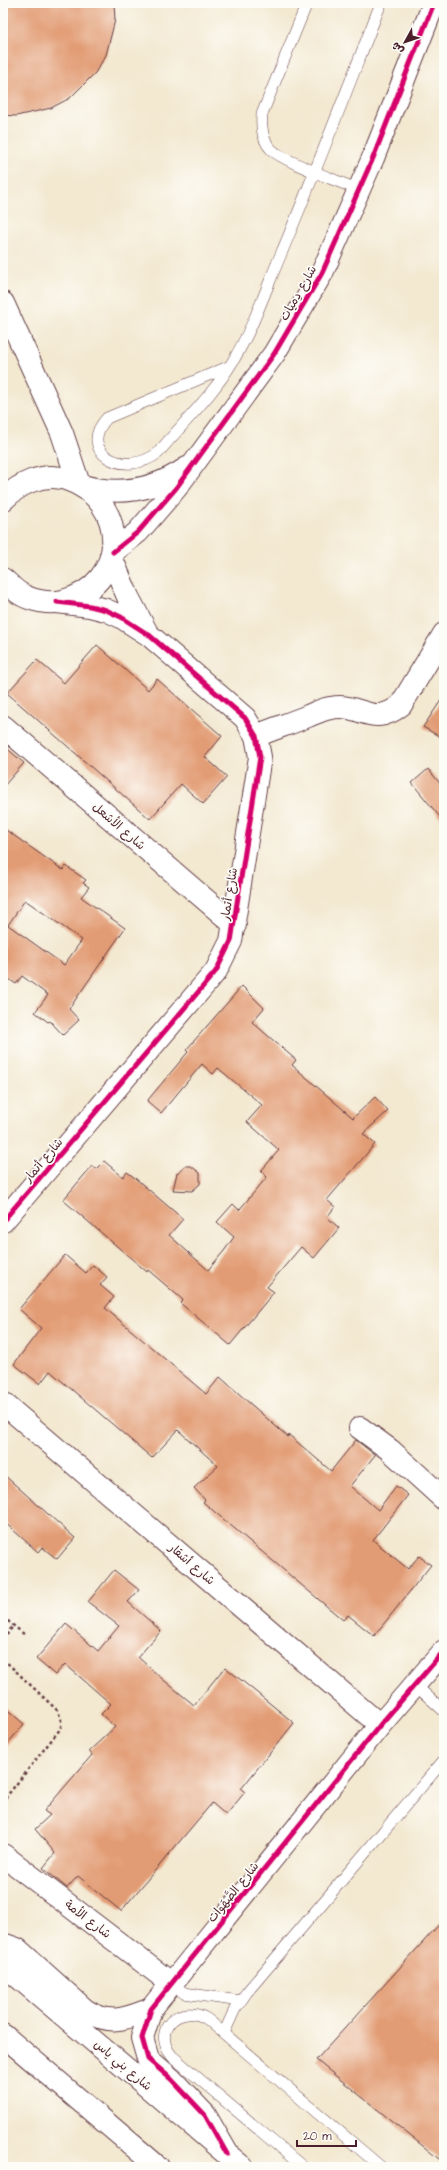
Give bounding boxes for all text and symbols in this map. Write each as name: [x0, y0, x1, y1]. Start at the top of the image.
north arrow: [385, 22, 425, 62]
text: ش: [388, 39, 407, 58]
street label: شارع دِميات: [276, 263, 321, 324]
street label: شارع الأشعل: [89, 799, 149, 854]
street label: شارع أتمار: [217, 866, 242, 923]
street label: شارع أتمار: [19, 1134, 67, 1187]
street label: شارع أشقار: [164, 1539, 218, 1589]
street label: شارع الصَّهَوات: [204, 1858, 263, 1926]
street label: شارع الأمة: [61, 1896, 115, 1943]
street label: شارع بني ياس: [89, 2036, 155, 2096]
scale bar: [297, 2122, 356, 2148]
text: 20 m: [303, 2128, 332, 2145]

